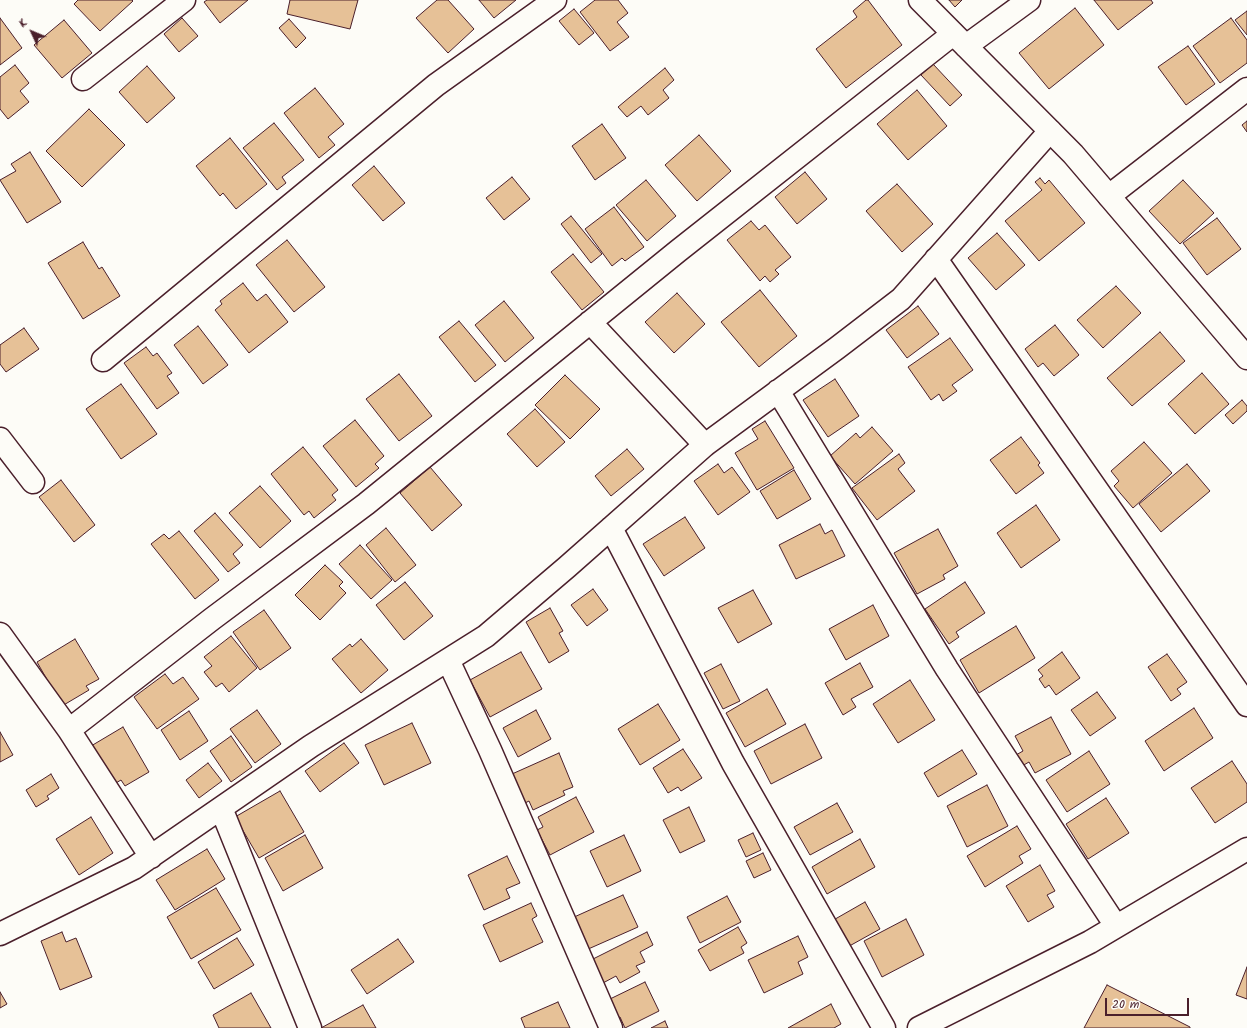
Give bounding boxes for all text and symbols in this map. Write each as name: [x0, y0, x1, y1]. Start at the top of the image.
north arrow: [12, 12, 52, 52]
text: K: [15, 15, 32, 32]
scale bar: [1107, 990, 1191, 1016]
text: 20 m: [1112, 995, 1139, 1014]

